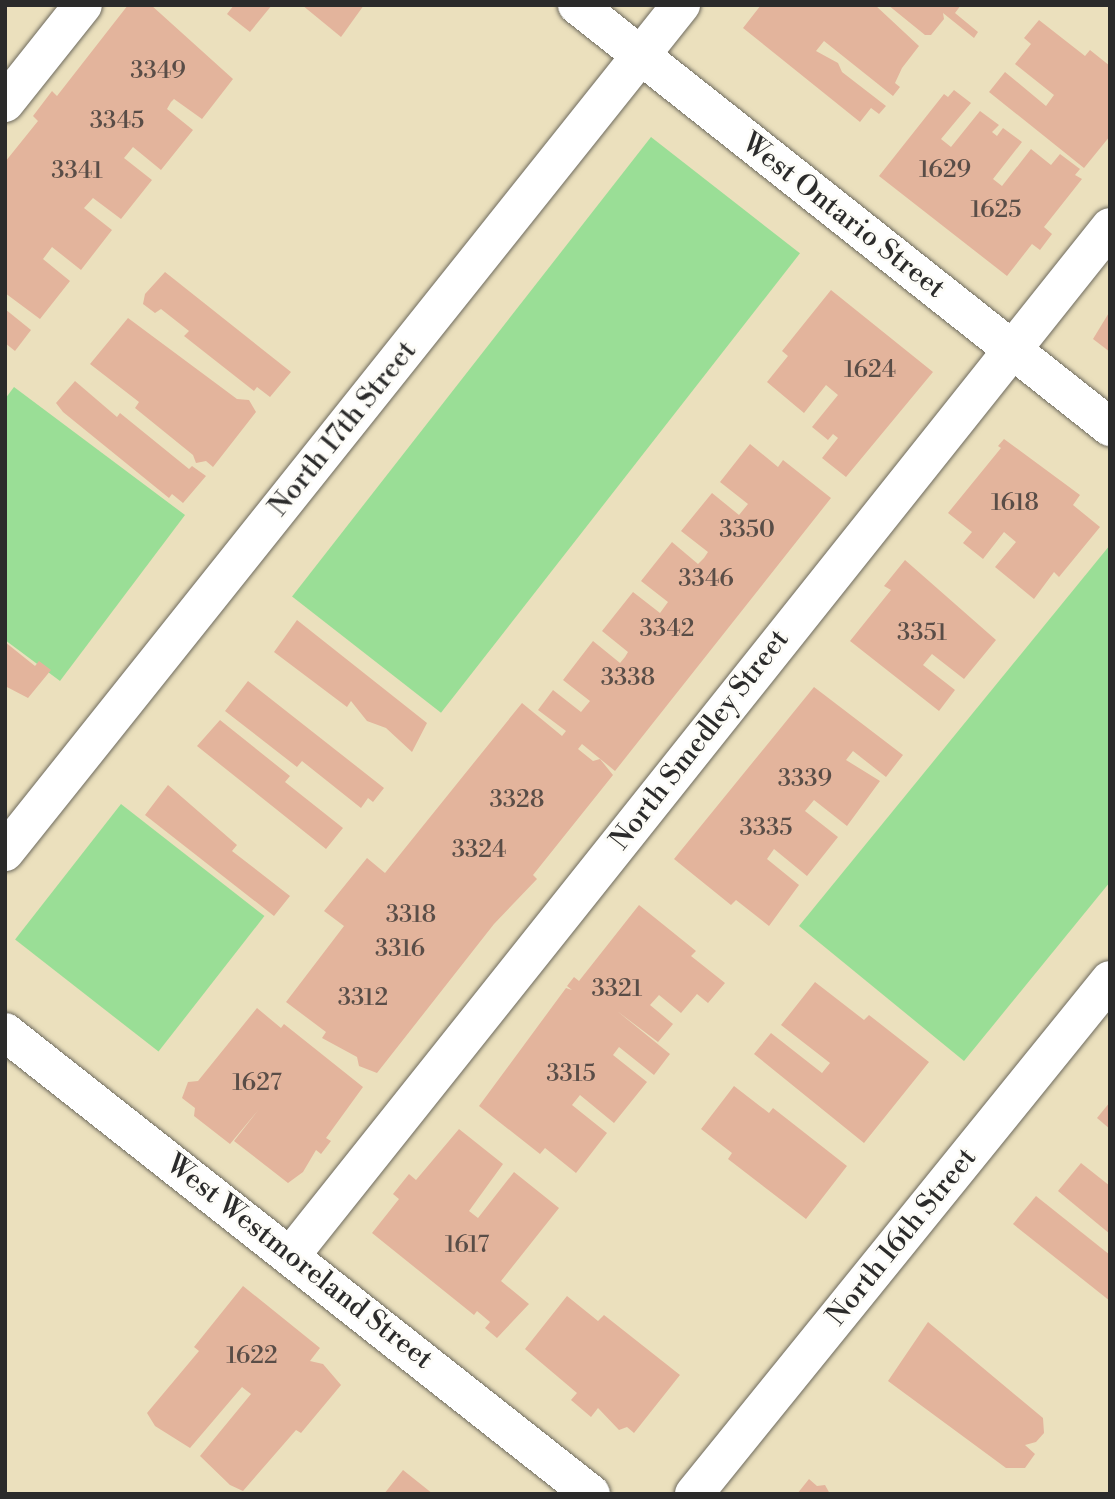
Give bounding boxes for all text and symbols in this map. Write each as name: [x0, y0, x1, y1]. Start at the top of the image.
house number: 3349: [130, 58, 186, 86]
house number: 3345: [90, 108, 144, 136]
street label: West Ontario Street: [735, 126, 951, 306]
house number: 1629: [919, 157, 971, 185]
house number: 3341: [51, 158, 103, 186]
house number: 1625: [971, 197, 1021, 225]
street label: North 17th Street: [262, 335, 424, 523]
house number: 1624: [844, 357, 896, 385]
house number: 1618: [991, 490, 1039, 518]
house number: 3350: [719, 517, 775, 545]
house number: 3346: [678, 566, 734, 594]
house number: 3342: [640, 616, 694, 644]
house number: 3351: [897, 620, 947, 648]
street label: North Smedley Street: [604, 623, 796, 857]
house number: 3338: [601, 665, 655, 693]
house number: 3339: [778, 766, 832, 794]
house number: 3328: [490, 787, 544, 815]
house number: 3335: [740, 815, 792, 843]
house number: 3324: [452, 837, 506, 865]
house number: 3318: [386, 902, 436, 930]
house number: 3316: [375, 936, 425, 964]
house number: 3321: [592, 976, 642, 1004]
house number: 3312: [338, 985, 388, 1013]
house number: 3315: [546, 1061, 596, 1089]
house number: 1627: [232, 1070, 282, 1098]
street label: North 16th Street: [820, 1141, 984, 1333]
street label: West Westmoreland Street: [159, 1147, 439, 1377]
house number: 1617: [445, 1232, 489, 1260]
house number: 1622: [226, 1343, 278, 1371]

